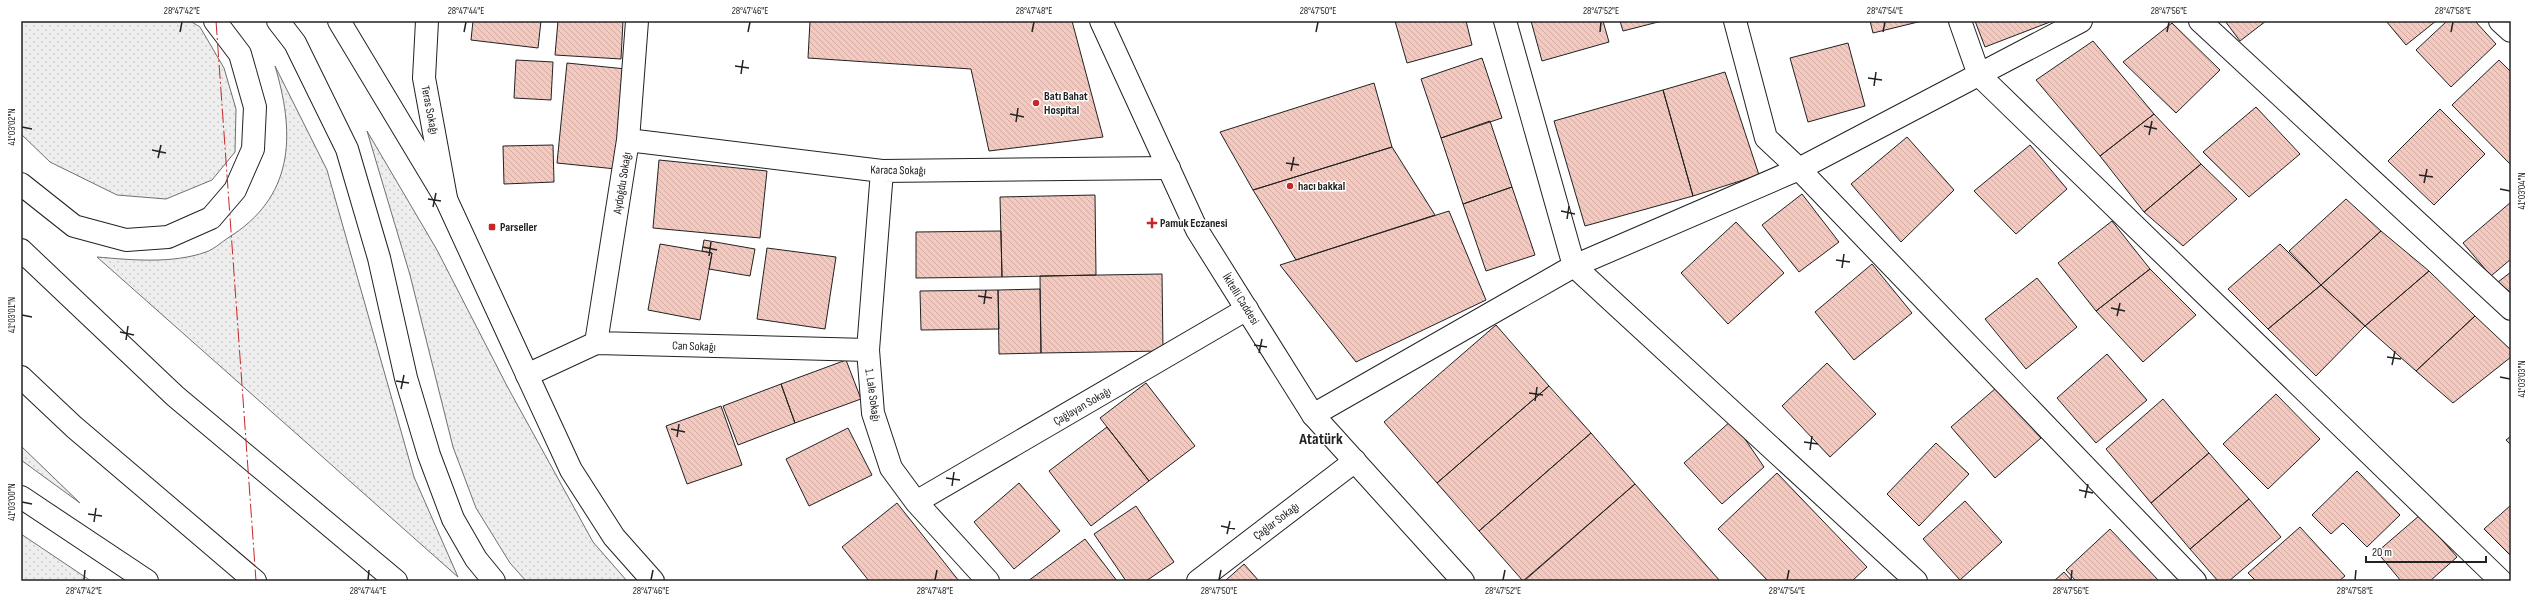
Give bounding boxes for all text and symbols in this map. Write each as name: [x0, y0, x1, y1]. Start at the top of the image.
text: 28°47'42"E: [164, 5, 200, 17]
text: 28°47'44"E: [448, 5, 484, 17]
text: 28°47'46"E: [732, 5, 768, 17]
text: 28°47'48"E: [1016, 5, 1052, 17]
text: 28°47'50"E: [1300, 5, 1336, 17]
text: 28°47'52"E: [1583, 5, 1619, 17]
text: 28°47'54"E: [1867, 5, 1903, 17]
text: 28°47'56"E: [2151, 5, 2187, 17]
text: 28°47'58"E: [2435, 5, 2471, 17]
street label: Teras Sokağı: [417, 84, 442, 136]
place label: Batı Bahat Hospital: [1044, 89, 1088, 118]
marker: Batı Bahat Hospital: [1031, 98, 1041, 108]
text: 41°03'02"N: [6, 109, 18, 146]
street label: Aydoğdu Sokağı: [610, 151, 635, 216]
street label: Karaca Sokağı: [870, 163, 926, 178]
text: 41°03'04"N: [2516, 172, 2528, 210]
place label: hacı bakkal: [1298, 179, 1345, 194]
marker: hacı bakkal: [1285, 181, 1295, 191]
place label: Pamuk Eczanesi: [1160, 216, 1227, 231]
marker: Pamuk Eczanesi: [1147, 218, 1157, 228]
place label: Parseller: [500, 220, 538, 235]
marker: Parseller: [487, 222, 497, 232]
street label: İkitelli Caddesi: [1219, 271, 1262, 328]
text: 41°03'01"N: [6, 297, 18, 333]
street label: Can Sokağı: [672, 338, 716, 355]
text: 41°03'03"N: [2516, 361, 2528, 398]
street label: 1. Lale Sokağı: [861, 368, 884, 422]
street label: Çağlayan Sokağı: [1051, 384, 1114, 429]
district label: Atatürk: [1298, 430, 1343, 449]
text: 41°03'00"N: [6, 483, 18, 521]
street label: Çağlar Sokağı: [1250, 499, 1302, 544]
scale bar: [2366, 538, 2486, 564]
text: 20 m: [2372, 545, 2392, 560]
text: 28°47'42"E: [66, 585, 102, 597]
text: 28°47'44"E: [350, 585, 386, 597]
text: 28°47'46"E: [633, 585, 669, 597]
text: 28°47'48"E: [917, 585, 953, 597]
text: 28°47'50"E: [1201, 585, 1237, 597]
text: 28°47'52"E: [1485, 585, 1521, 597]
text: 28°47'54"E: [1769, 585, 1805, 597]
text: 28°47'56"E: [2053, 585, 2089, 597]
text: 28°47'58"E: [2337, 585, 2373, 597]

